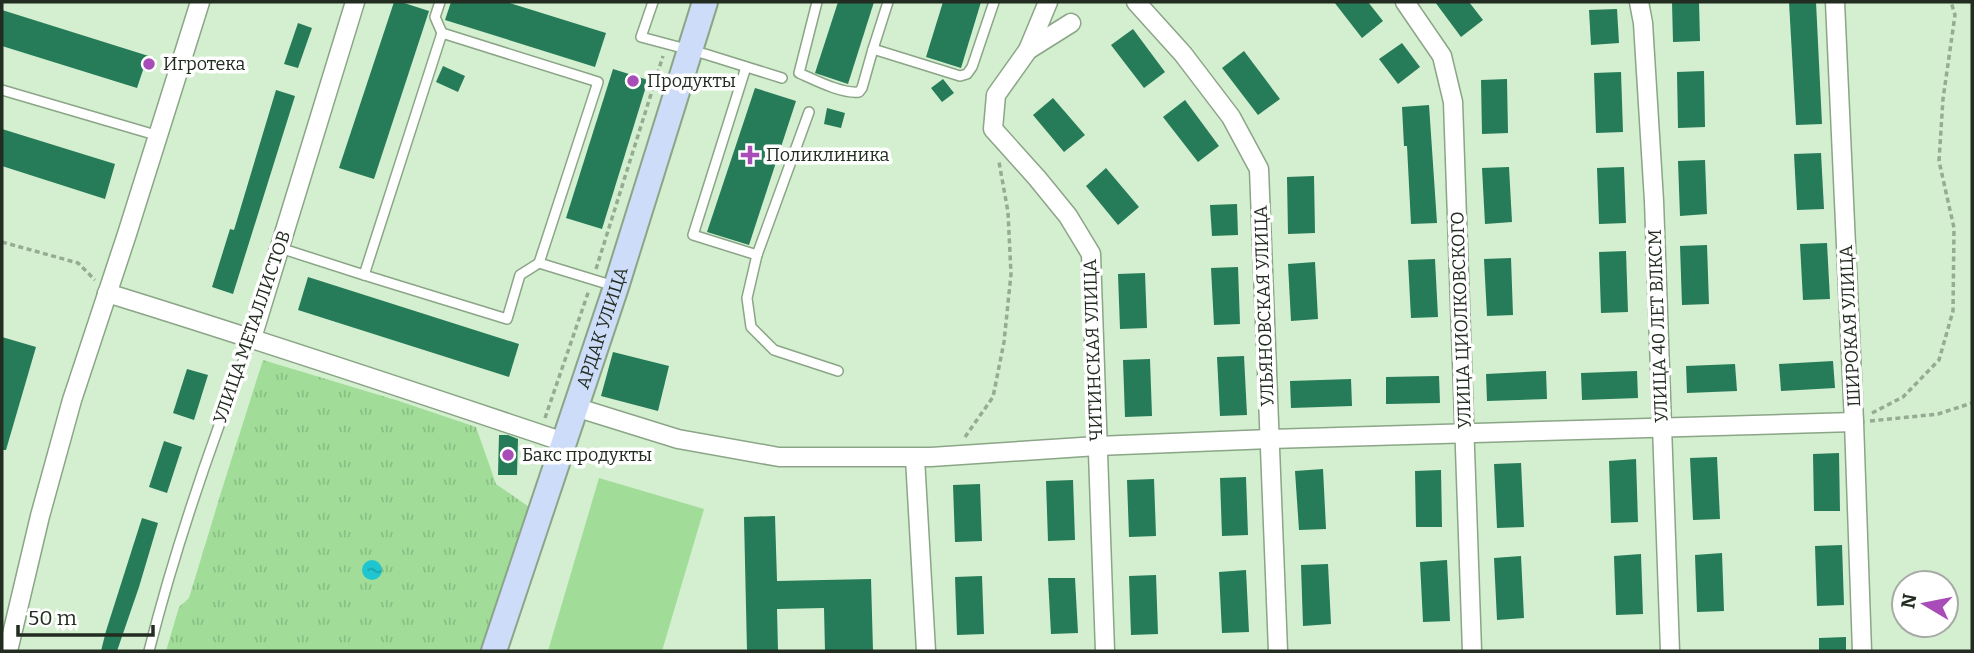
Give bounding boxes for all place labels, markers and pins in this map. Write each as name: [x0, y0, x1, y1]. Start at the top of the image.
place label: Игротека: [163, 53, 245, 75]
marker: Игротека: [141, 56, 157, 72]
place label: Продукты: [647, 70, 736, 92]
marker: Продукты: [625, 73, 641, 89]
place label: Поликлиника: [766, 144, 889, 166]
marker: Поликлиника: [740, 145, 760, 165]
place label: Бакс продукты: [522, 444, 652, 466]
marker: Бакс продукты: [500, 447, 516, 463]

